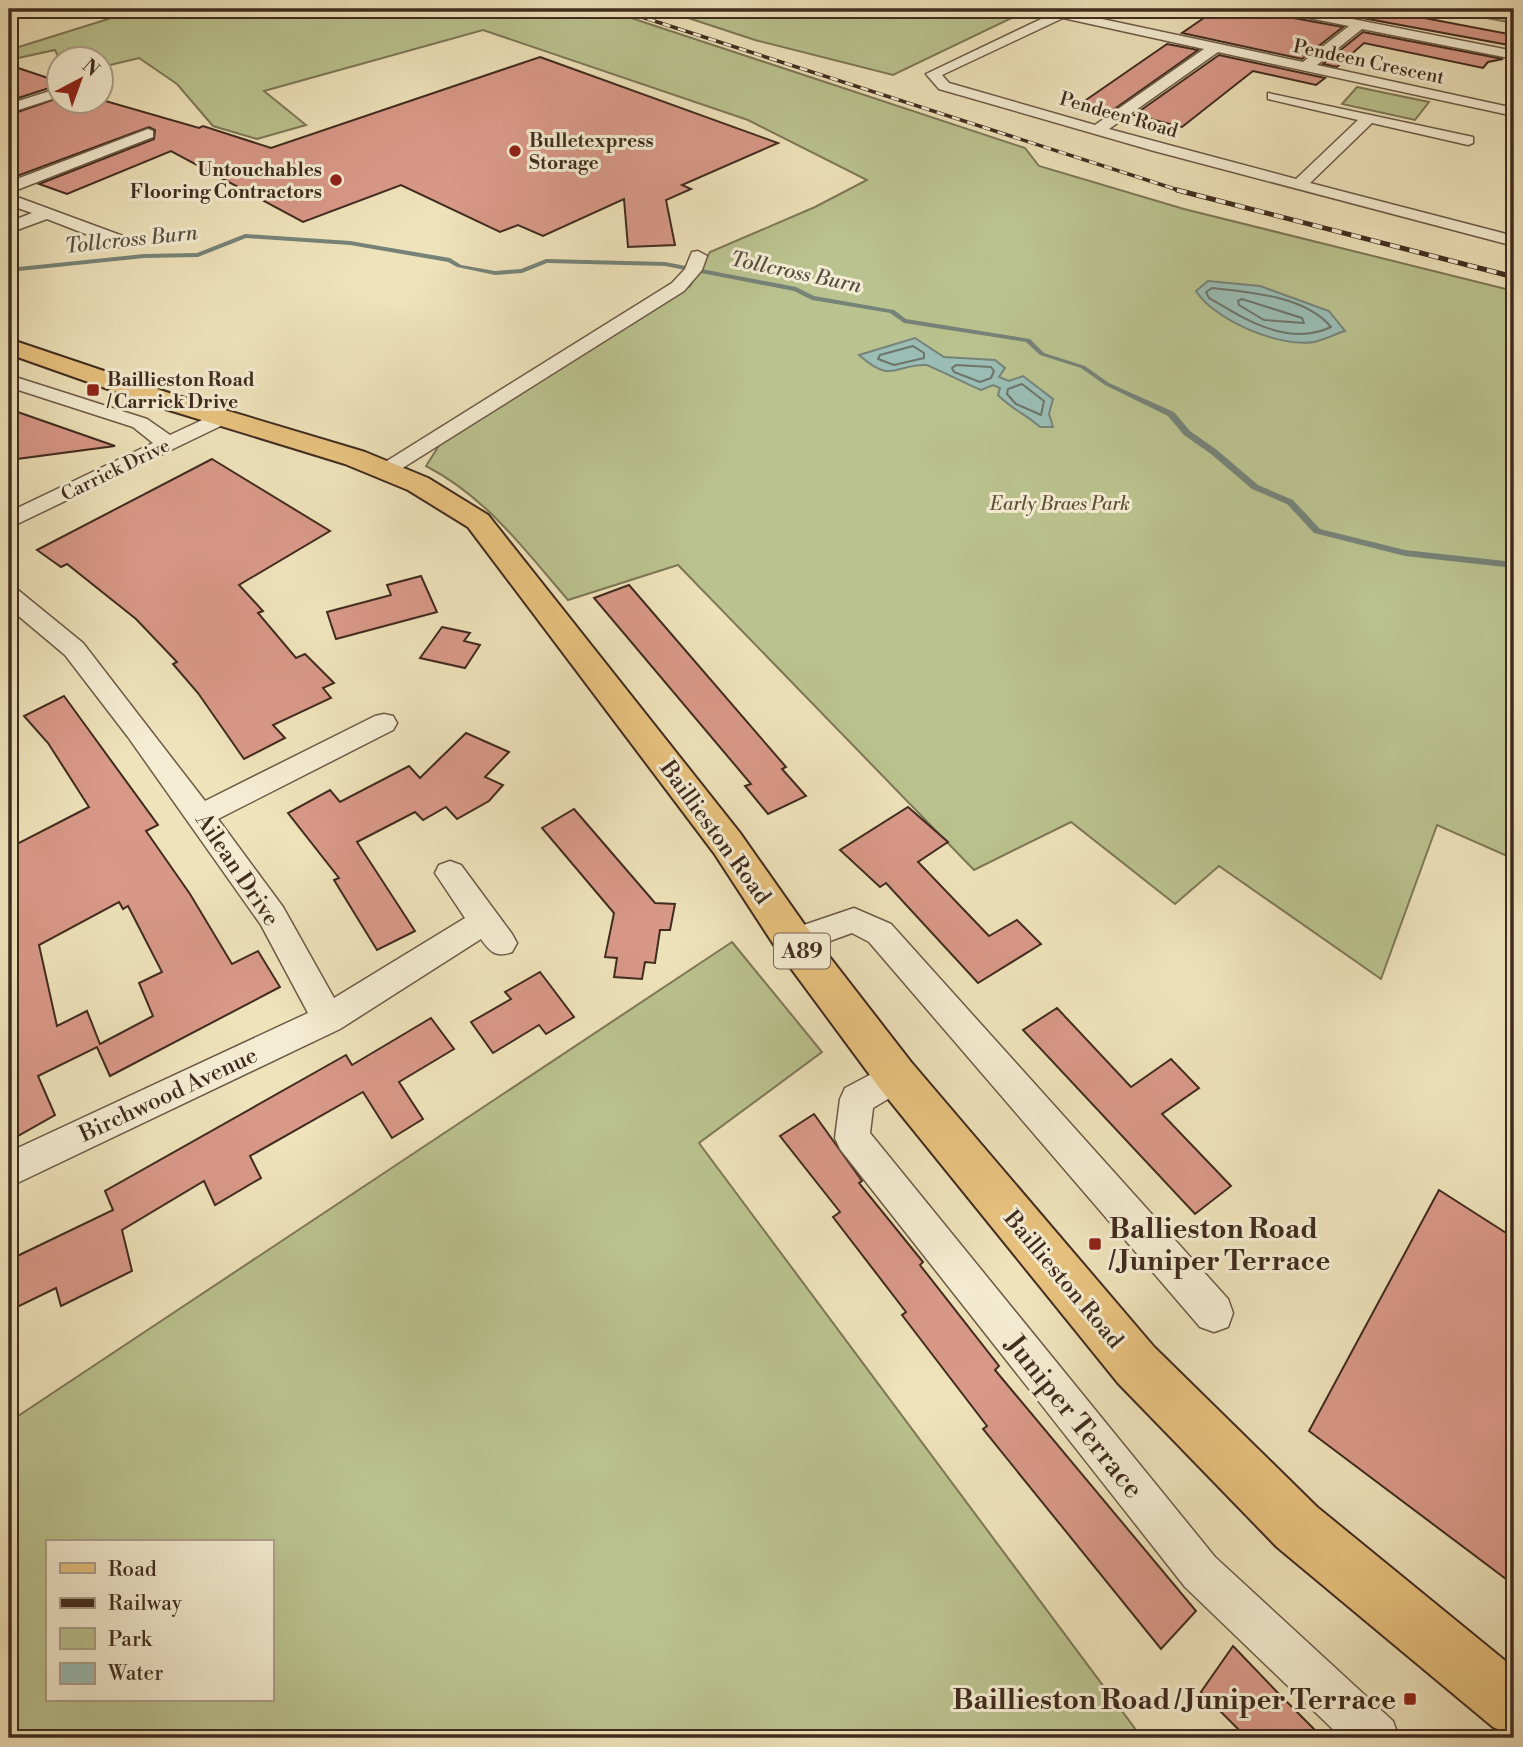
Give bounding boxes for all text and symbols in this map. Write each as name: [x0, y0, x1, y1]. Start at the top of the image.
street label: Pendeen Crescent: [1291, 34, 1447, 90]
north arrow: [46, 46, 116, 116]
text: N: [77, 54, 104, 82]
street label: Pendeen Road: [1057, 87, 1181, 143]
place label: Bulletexpress Storage: [529, 129, 654, 175]
marker: Bulletexpress Storage: [507, 143, 523, 159]
place label: Untouchables Flooring Contractors: [130, 158, 322, 204]
marker: Untouchables Flooring Contractors: [328, 172, 344, 188]
water label: Tollcross Burn: [63, 220, 199, 260]
water label: Tollcross Burn: [728, 246, 864, 300]
place label: Baillieston Road / Carrick Drive: [106, 368, 255, 414]
marker: Baillieston Road / Carrick Drive: [85, 382, 101, 398]
street label: Carrick Drive: [57, 433, 174, 507]
park label: Early Braes Park: [989, 492, 1130, 516]
street label: Baillieston Road: [653, 754, 777, 910]
street label: Ailean Drive: [189, 807, 285, 931]
road number: A89: [774, 934, 830, 968]
street label: Birchwood Avenue: [74, 1041, 262, 1149]
street label: Baillieston Road: [997, 1204, 1129, 1354]
place label: Ballieston Road / Juniper Terrace: [1108, 1212, 1330, 1279]
marker: Ballieston Road / Juniper Terrace: [1087, 1236, 1103, 1252]
street label: Juniper Terrace: [997, 1327, 1151, 1506]
legend: [46, 1540, 273, 1702]
text: Road: [108, 1557, 157, 1583]
text: Railway: [108, 1591, 183, 1617]
text: Park: [108, 1627, 153, 1653]
text: Water: [107, 1661, 163, 1687]
place label: Baillieston Road / Juniper Terrace: [953, 1683, 1396, 1718]
marker: Baillieston Road / Juniper Terrace: [1402, 1691, 1418, 1707]

